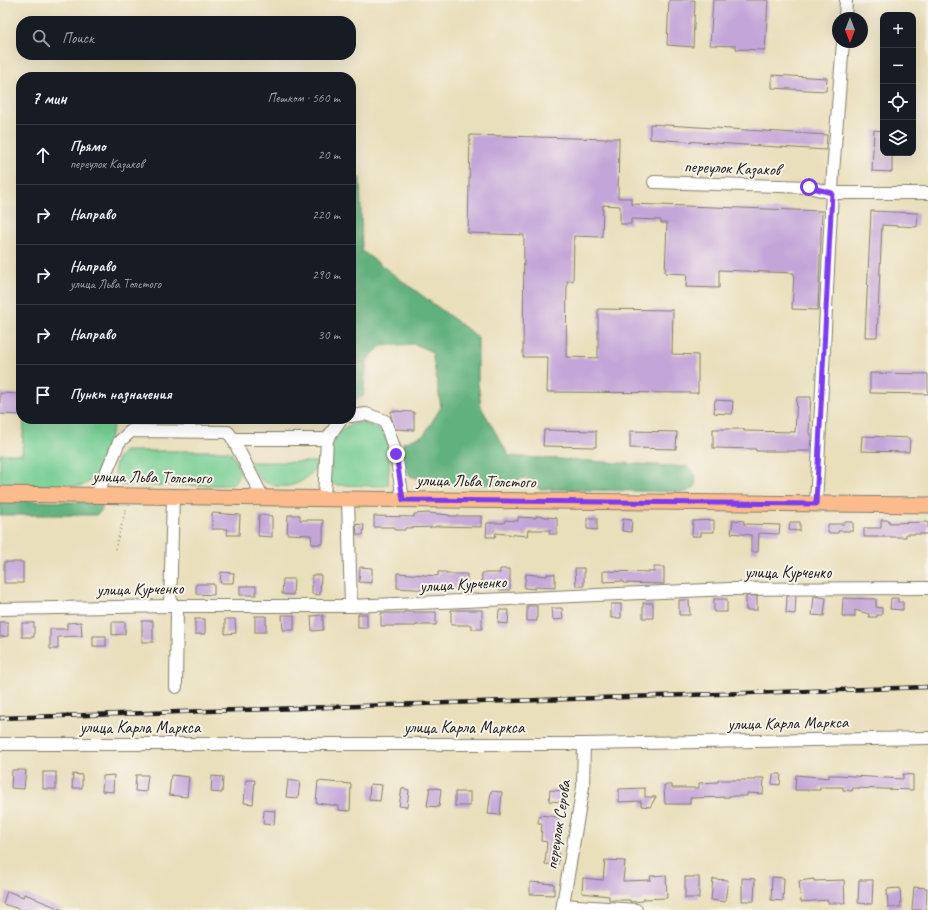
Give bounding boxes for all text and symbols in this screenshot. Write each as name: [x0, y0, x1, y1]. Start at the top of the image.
north arrow: [832, 12, 868, 48]
map controls: [880, 12, 916, 156]
button: +: [880, 12, 916, 48]
search box: [16, 16, 356, 60]
icon: search: [30, 27, 52, 49]
text: Поиск: [62, 29, 94, 48]
button: −: [880, 48, 916, 84]
button: locate: [880, 84, 916, 120]
text: 7 мин: [32, 88, 67, 109]
text: Пешком · 560 m: [267, 90, 340, 106]
button: layers: [880, 120, 916, 156]
text: Прямо: [70, 137, 106, 156]
icon: ahead: [32, 144, 54, 166]
text: 20 m: [318, 147, 340, 163]
text: переулок Казаков: [70, 156, 144, 172]
street label: переулок Казаков: [684, 156, 784, 181]
route start: [800, 178, 818, 196]
icon: right: [32, 204, 54, 226]
text: Направо: [70, 205, 116, 224]
text: 220 m: [312, 207, 340, 223]
text: Направо: [70, 257, 116, 276]
icon: right: [32, 264, 54, 286]
text: 290 m: [312, 267, 340, 283]
text: улица Льва Толстого: [70, 276, 161, 292]
icon: right: [32, 324, 54, 346]
text: Направо: [70, 325, 116, 344]
text: 30 m: [318, 327, 340, 343]
icon: arrive: [32, 384, 54, 406]
text: Пункт назначения: [70, 385, 172, 404]
route end: [387, 445, 405, 463]
street label: улица Льва Толстого: [91, 465, 213, 489]
street label: улица Льва Толстого: [415, 469, 537, 493]
street label: улица Курченко: [744, 562, 832, 583]
street label: улица Курченко: [418, 571, 508, 597]
street label: улица Курченко: [96, 578, 184, 600]
street label: улица Карла Маркса: [726, 711, 850, 735]
street label: улица Карла Маркса: [79, 717, 202, 738]
street label: улица Карла Маркса: [403, 717, 526, 738]
street label: переулок Серова: [541, 777, 576, 871]

